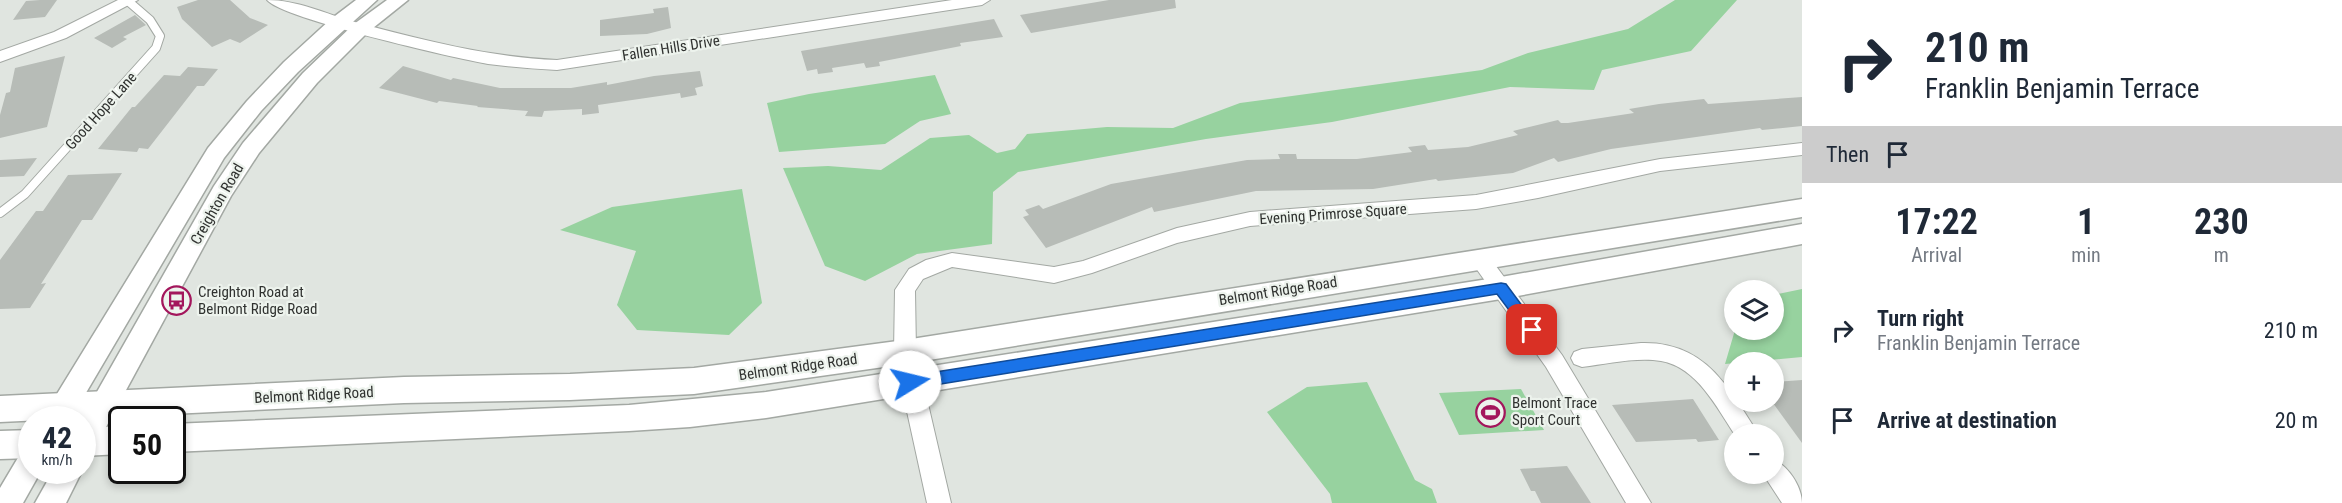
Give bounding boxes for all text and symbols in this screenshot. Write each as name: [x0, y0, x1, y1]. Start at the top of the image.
text: 210 m: [1925, 23, 2030, 72]
icon: right: [1826, 24, 1904, 102]
street label: Fallen Hills Drive: [621, 31, 721, 65]
street label: Good Hope Lane: [61, 69, 141, 153]
text: Franklin Benjamin Terrace: [1925, 73, 2199, 105]
icon: arrive: [1881, 138, 1914, 171]
text: Then: [1826, 142, 1869, 167]
street label: Creighton Road: [187, 160, 247, 248]
street label: Evening Primrose Square: [1259, 200, 1407, 228]
text: 17:22: [1895, 201, 1978, 243]
text: 1: [2077, 201, 2095, 243]
text: 230: [2194, 201, 2249, 243]
text: Arrival: [1911, 243, 1962, 267]
text: min: [2071, 243, 2101, 267]
text: m: [2214, 243, 2229, 267]
street label: Belmont Ridge Road: [1218, 273, 1338, 309]
map controls: [1724, 280, 1784, 484]
button: layers: [1724, 280, 1784, 340]
place label: Creighton Road at Belmont Ridge Road: [198, 283, 317, 318]
bus stop icon: Creighton Road at Belmont Ridge Road: [161, 285, 193, 317]
pin: [1506, 304, 1557, 355]
text: Turn right: [1877, 306, 1964, 331]
icon: arrive: [1515, 313, 1548, 346]
icon: right: [1826, 314, 1859, 347]
text: 210 m: [2264, 318, 2318, 343]
text: Franklin Benjamin Terrace: [1877, 331, 2080, 355]
street label: Belmont Ridge Road: [738, 350, 858, 384]
position arrow: [878, 350, 942, 414]
button: +: [1724, 352, 1784, 412]
street label: Belmont Ridge Road: [254, 383, 374, 407]
place label: Belmont Trace Sport Court: [1512, 394, 1597, 429]
sports icon: Belmont Trace Sport Court: [1475, 396, 1507, 428]
icon: arrive: [1826, 404, 1859, 437]
speed limit sign: 50: [108, 406, 186, 484]
text: Arrive at destination: [1877, 408, 2057, 433]
text: 20 m: [2275, 408, 2318, 433]
text: 42: [42, 420, 72, 455]
button: −: [1724, 424, 1784, 484]
text: km/h: [42, 451, 72, 469]

